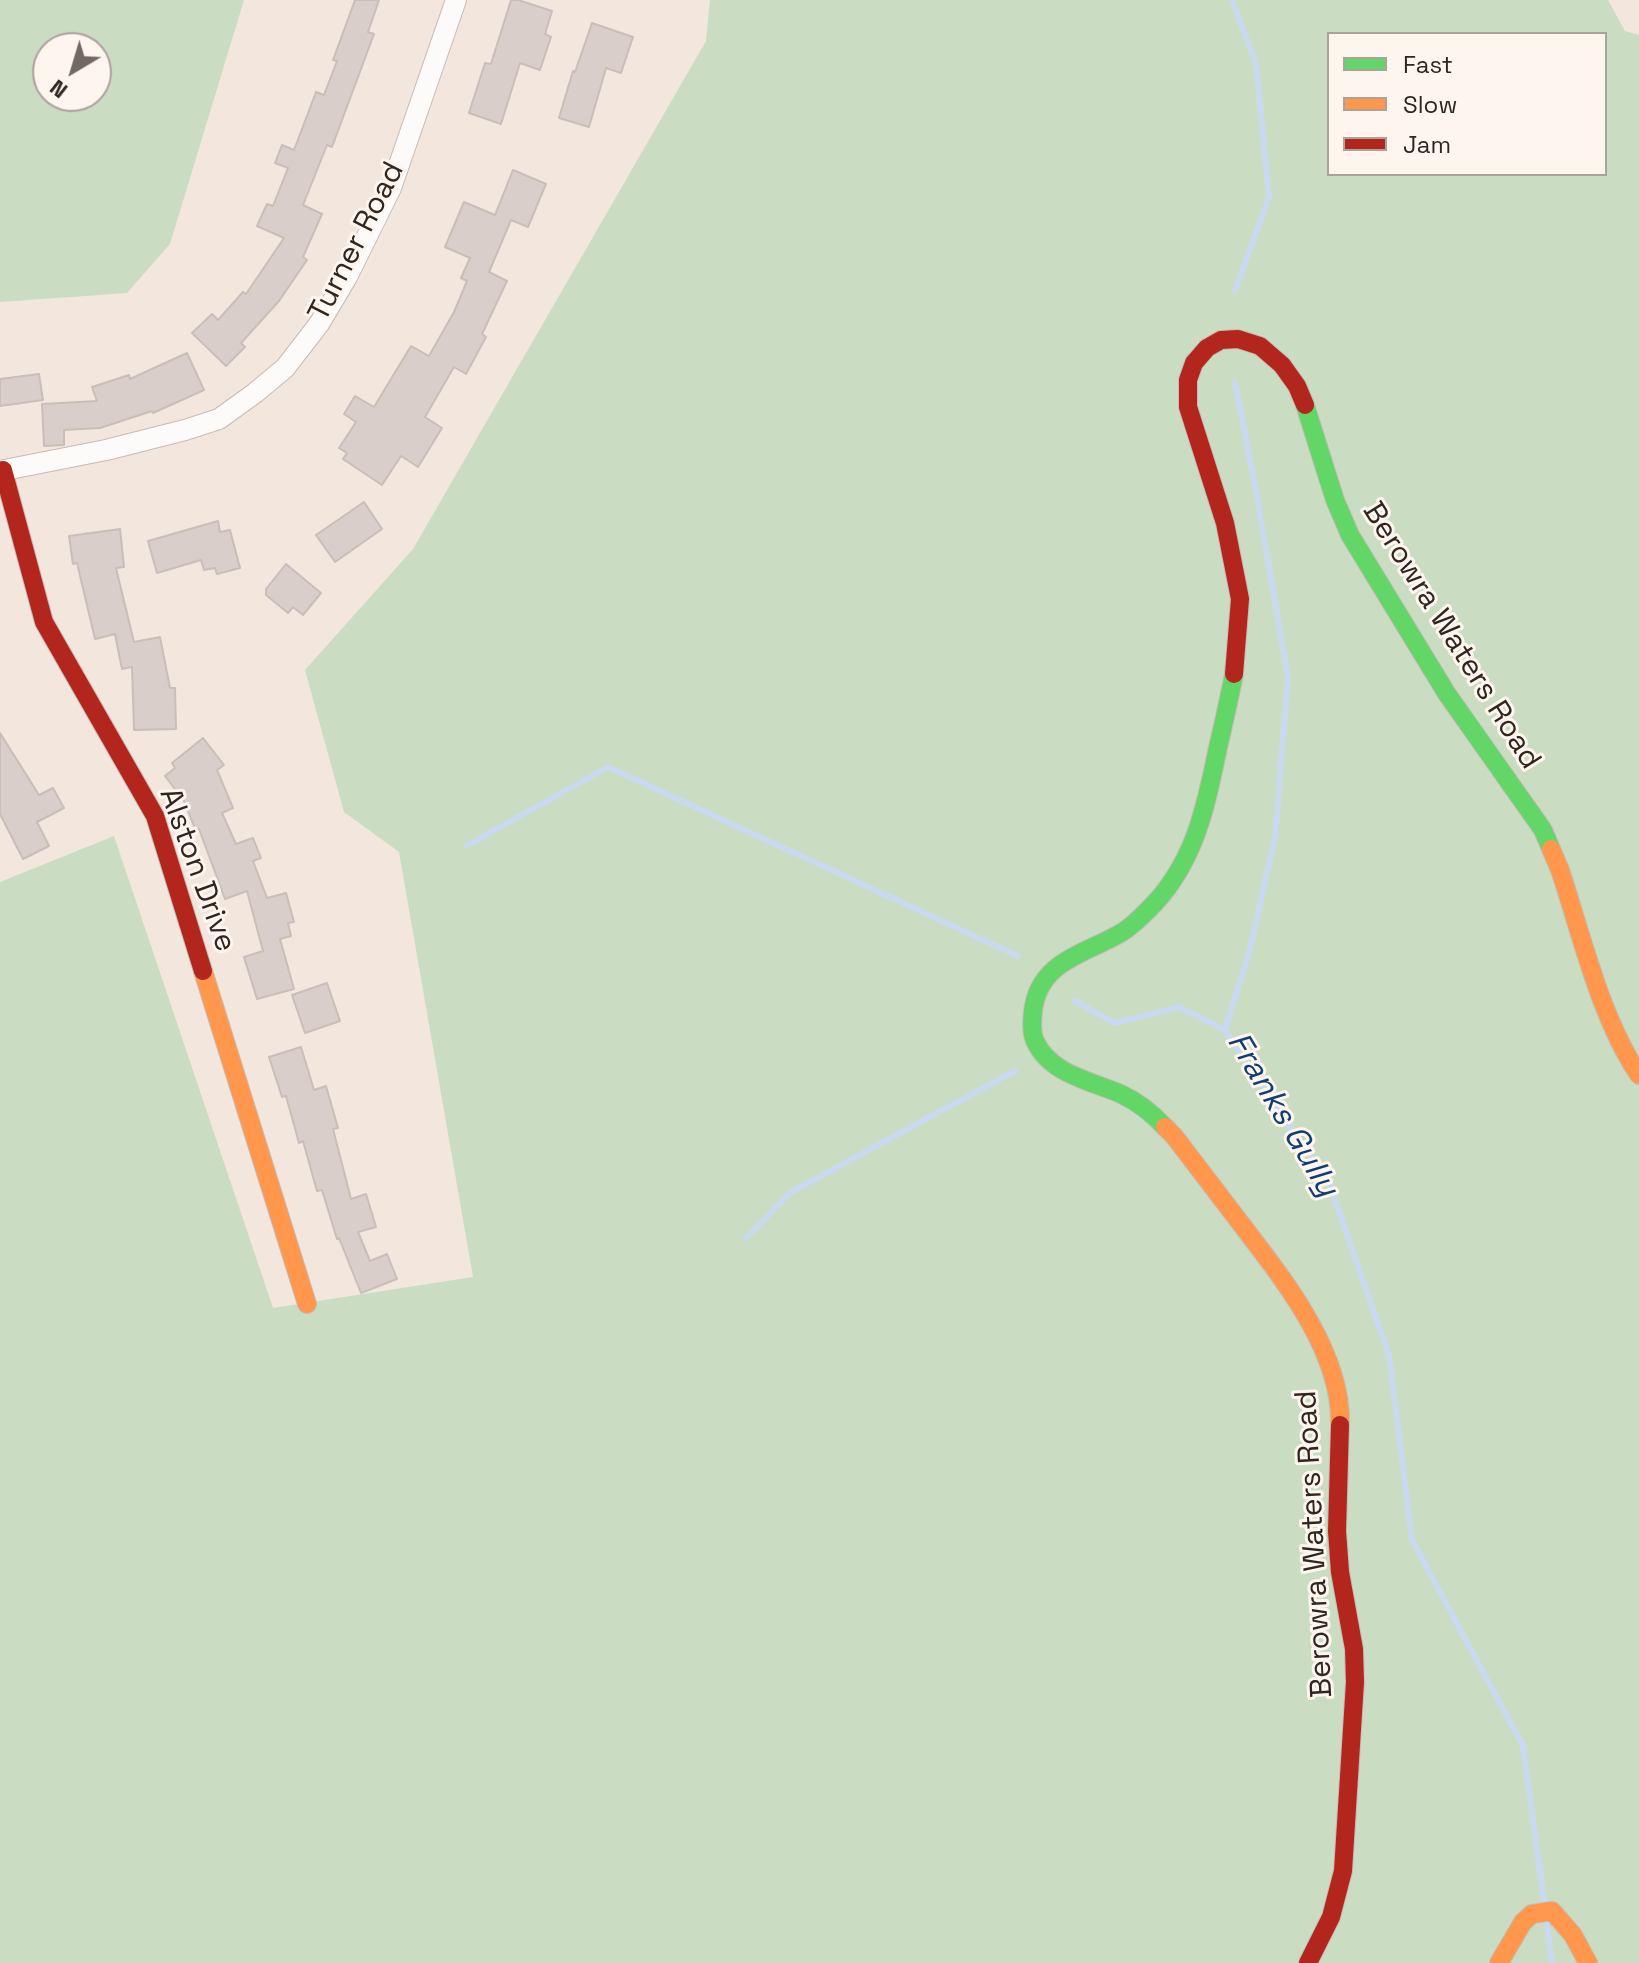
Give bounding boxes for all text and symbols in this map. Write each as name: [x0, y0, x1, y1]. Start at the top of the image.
north arrow: [32, 32, 112, 112]
legend: [1327, 32, 1607, 176]
text: Fast: [1403, 49, 1453, 80]
text: N: [44, 74, 73, 105]
text: Slow: [1403, 89, 1457, 120]
text: Jam: [1403, 129, 1451, 160]
street label: Turner Road: [302, 156, 412, 328]
street label: Berowra Waters Road: [1354, 496, 1548, 776]
street label: Alston Drive: [151, 783, 243, 957]
water label: Franks Gully: [1218, 1026, 1346, 1204]
street label: Berowra Waters Road: [1289, 1389, 1341, 1699]

